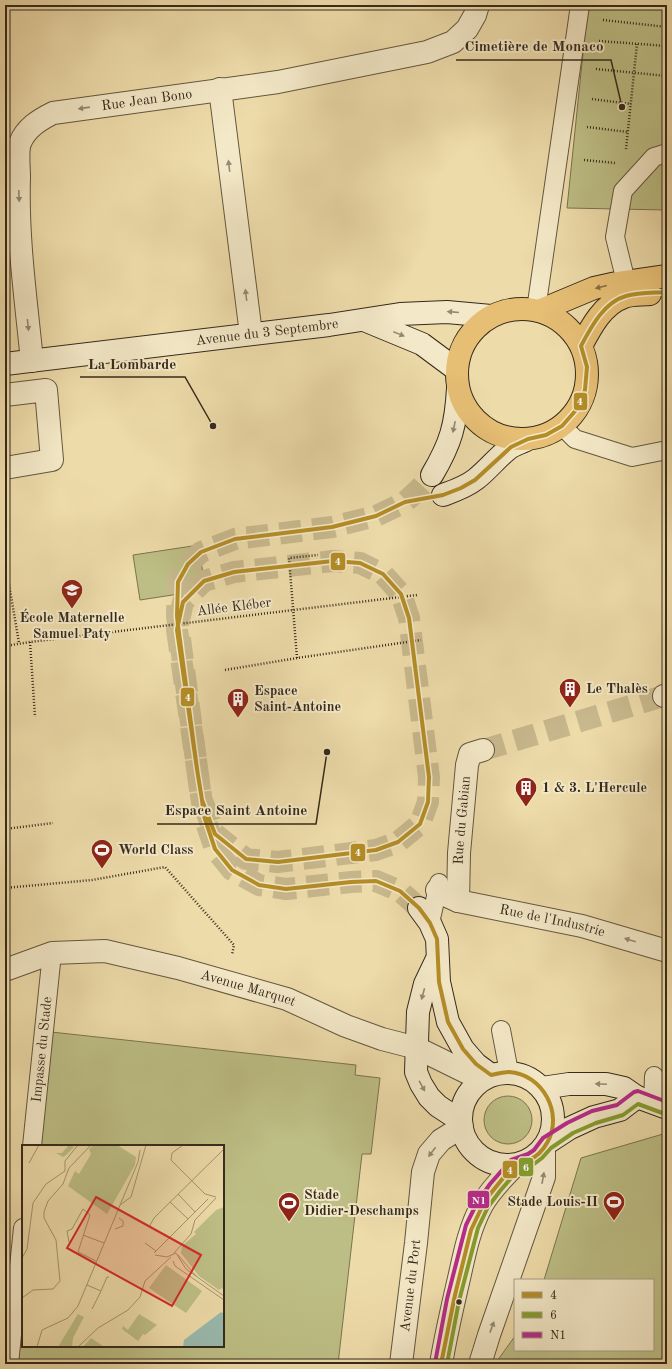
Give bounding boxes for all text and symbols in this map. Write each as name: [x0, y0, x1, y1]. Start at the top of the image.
callout: Cimetière de Monaco: [456, 33, 611, 60]
text: Cimetière de Monaco: [465, 40, 604, 55]
street label: Rue Jean Bono: [100, 87, 193, 113]
one-way arrow: [78, 105, 90, 111]
one-way arrow: [226, 160, 233, 172]
one-way arrow: [16, 190, 22, 203]
one-way arrow: [595, 284, 607, 290]
one-way arrow: [243, 289, 249, 301]
one-way arrow: [447, 309, 459, 316]
street label: Avenue du 3 Septembre: [195, 317, 339, 348]
one-way arrow: [25, 319, 32, 331]
one-way arrow: [394, 332, 406, 338]
callout: La Lombarde: [80, 350, 185, 377]
text: La Lombarde: [88, 358, 176, 373]
line badge: 4: [573, 392, 588, 411]
text: 4: [577, 397, 583, 408]
one-way arrow: [450, 421, 456, 433]
line badge: 4: [330, 552, 346, 571]
text: 4: [335, 557, 341, 568]
school or university icon: École Maternelle Samuel Paty: [59, 577, 85, 610]
street label: Allée Kléber: [196, 595, 272, 619]
place label: École Maternelle Samuel Paty: [19, 608, 125, 641]
building icon: Le Thalès: [557, 676, 583, 709]
place label: Le Thalès: [586, 682, 648, 696]
place label: Espace Saint-Antoine: [254, 684, 341, 714]
building icon: Espace Saint-Antoine: [225, 686, 251, 719]
line badge: 4: [180, 687, 195, 707]
text: 4: [185, 693, 191, 704]
street label: Rue du Gabian: [452, 775, 473, 865]
building icon: 1 & 3. L'Hercule: [513, 775, 539, 808]
place label: 1 & 3. L'Hercule: [542, 781, 647, 795]
callout: Espace Saint Antoine: [157, 797, 316, 824]
text: Espace Saint Antoine: [165, 804, 307, 819]
sports icon: World Class: [89, 837, 115, 870]
place label: World Class: [118, 843, 193, 857]
line badge: 4: [350, 843, 366, 862]
text: 4: [355, 848, 361, 859]
street label: Rue de l'Industrie: [498, 903, 607, 939]
one-way arrow: [623, 937, 635, 943]
street label: Avenue Marquet: [199, 968, 298, 1009]
one-way arrow: [420, 988, 426, 1000]
street label: Impasse du Stade: [30, 996, 54, 1103]
one-way arrow: [419, 1080, 426, 1092]
one-way arrow: [595, 1081, 607, 1088]
inset map: [22, 1145, 224, 1347]
one-way arrow: [428, 1146, 436, 1157]
line badge: 6: [518, 1157, 534, 1177]
line badge: 4: [502, 1160, 518, 1179]
text: 6: [523, 1163, 529, 1174]
text: 4: [507, 1166, 513, 1177]
one-way arrow: [540, 1171, 546, 1184]
place label: Stade Didier-Deschamps: [304, 1188, 419, 1218]
sports icon: Stade Louis-II: [601, 1189, 627, 1222]
sports icon: Stade Didier-Deschamps: [276, 1190, 302, 1223]
line badge: N1: [467, 1190, 490, 1209]
place label: Stade Louis-II: [507, 1195, 598, 1209]
text: N1: [472, 1196, 486, 1207]
street label: Avenue du Port: [398, 1238, 423, 1333]
legend: [514, 1279, 654, 1351]
text: 4: [550, 1290, 557, 1302]
unlabelled marker: [454, 1297, 464, 1307]
text: 6: [550, 1310, 557, 1322]
one-way arrow: [489, 1320, 495, 1332]
text: N1: [550, 1330, 566, 1342]

